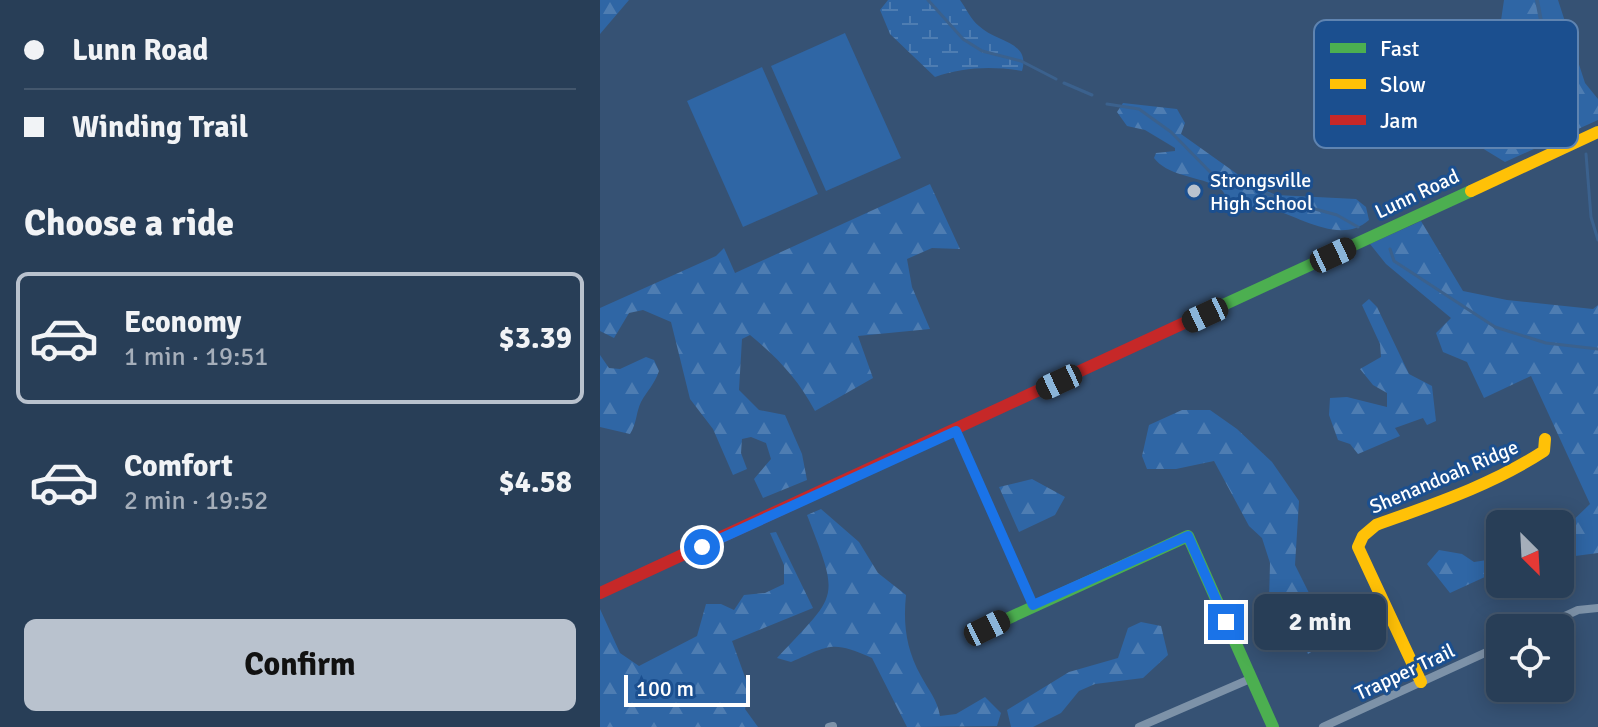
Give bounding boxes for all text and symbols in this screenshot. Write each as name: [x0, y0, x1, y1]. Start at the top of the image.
legend: [1314, 20, 1578, 148]
text: Lunn Road: [72, 32, 208, 69]
text: Fast: [1380, 35, 1420, 62]
text: Slow: [1380, 71, 1426, 98]
text: Jam: [1380, 107, 1418, 134]
text: Winding Trail: [72, 109, 248, 146]
street label: Lunn Road: [1371, 164, 1463, 224]
place label: Strongsville High School: [1210, 168, 1313, 216]
marker: Strongsville High School: [1185, 182, 1203, 200]
text: Choose a ride: [24, 201, 234, 246]
car: [1306, 234, 1360, 276]
car: [1178, 294, 1232, 336]
icon: car: [28, 302, 100, 374]
text: Economy: [124, 304, 241, 341]
text: $3.39: [499, 320, 572, 357]
text: 1 min · 19:51: [124, 341, 268, 373]
car: [1032, 361, 1086, 403]
street label: Shenandoah Ridge: [1366, 434, 1522, 520]
icon: car: [28, 446, 100, 518]
text: Comfort: [124, 448, 233, 485]
text: $4.58: [499, 464, 572, 501]
text: 2 min · 19:52: [124, 485, 268, 517]
north arrow: [1486, 510, 1574, 598]
map controls: [1486, 510, 1574, 702]
route start: [684, 529, 720, 565]
callout: 2 min: [1254, 594, 1386, 650]
route end: [1208, 604, 1244, 640]
text: 2 min: [1289, 606, 1351, 638]
car: [960, 607, 1014, 649]
button: locate: [1486, 614, 1574, 702]
button: Confirm: [24, 619, 576, 711]
street label: Trapper Trail: [1351, 638, 1459, 706]
scale bar: [624, 671, 750, 707]
text: 100 m: [636, 675, 694, 702]

